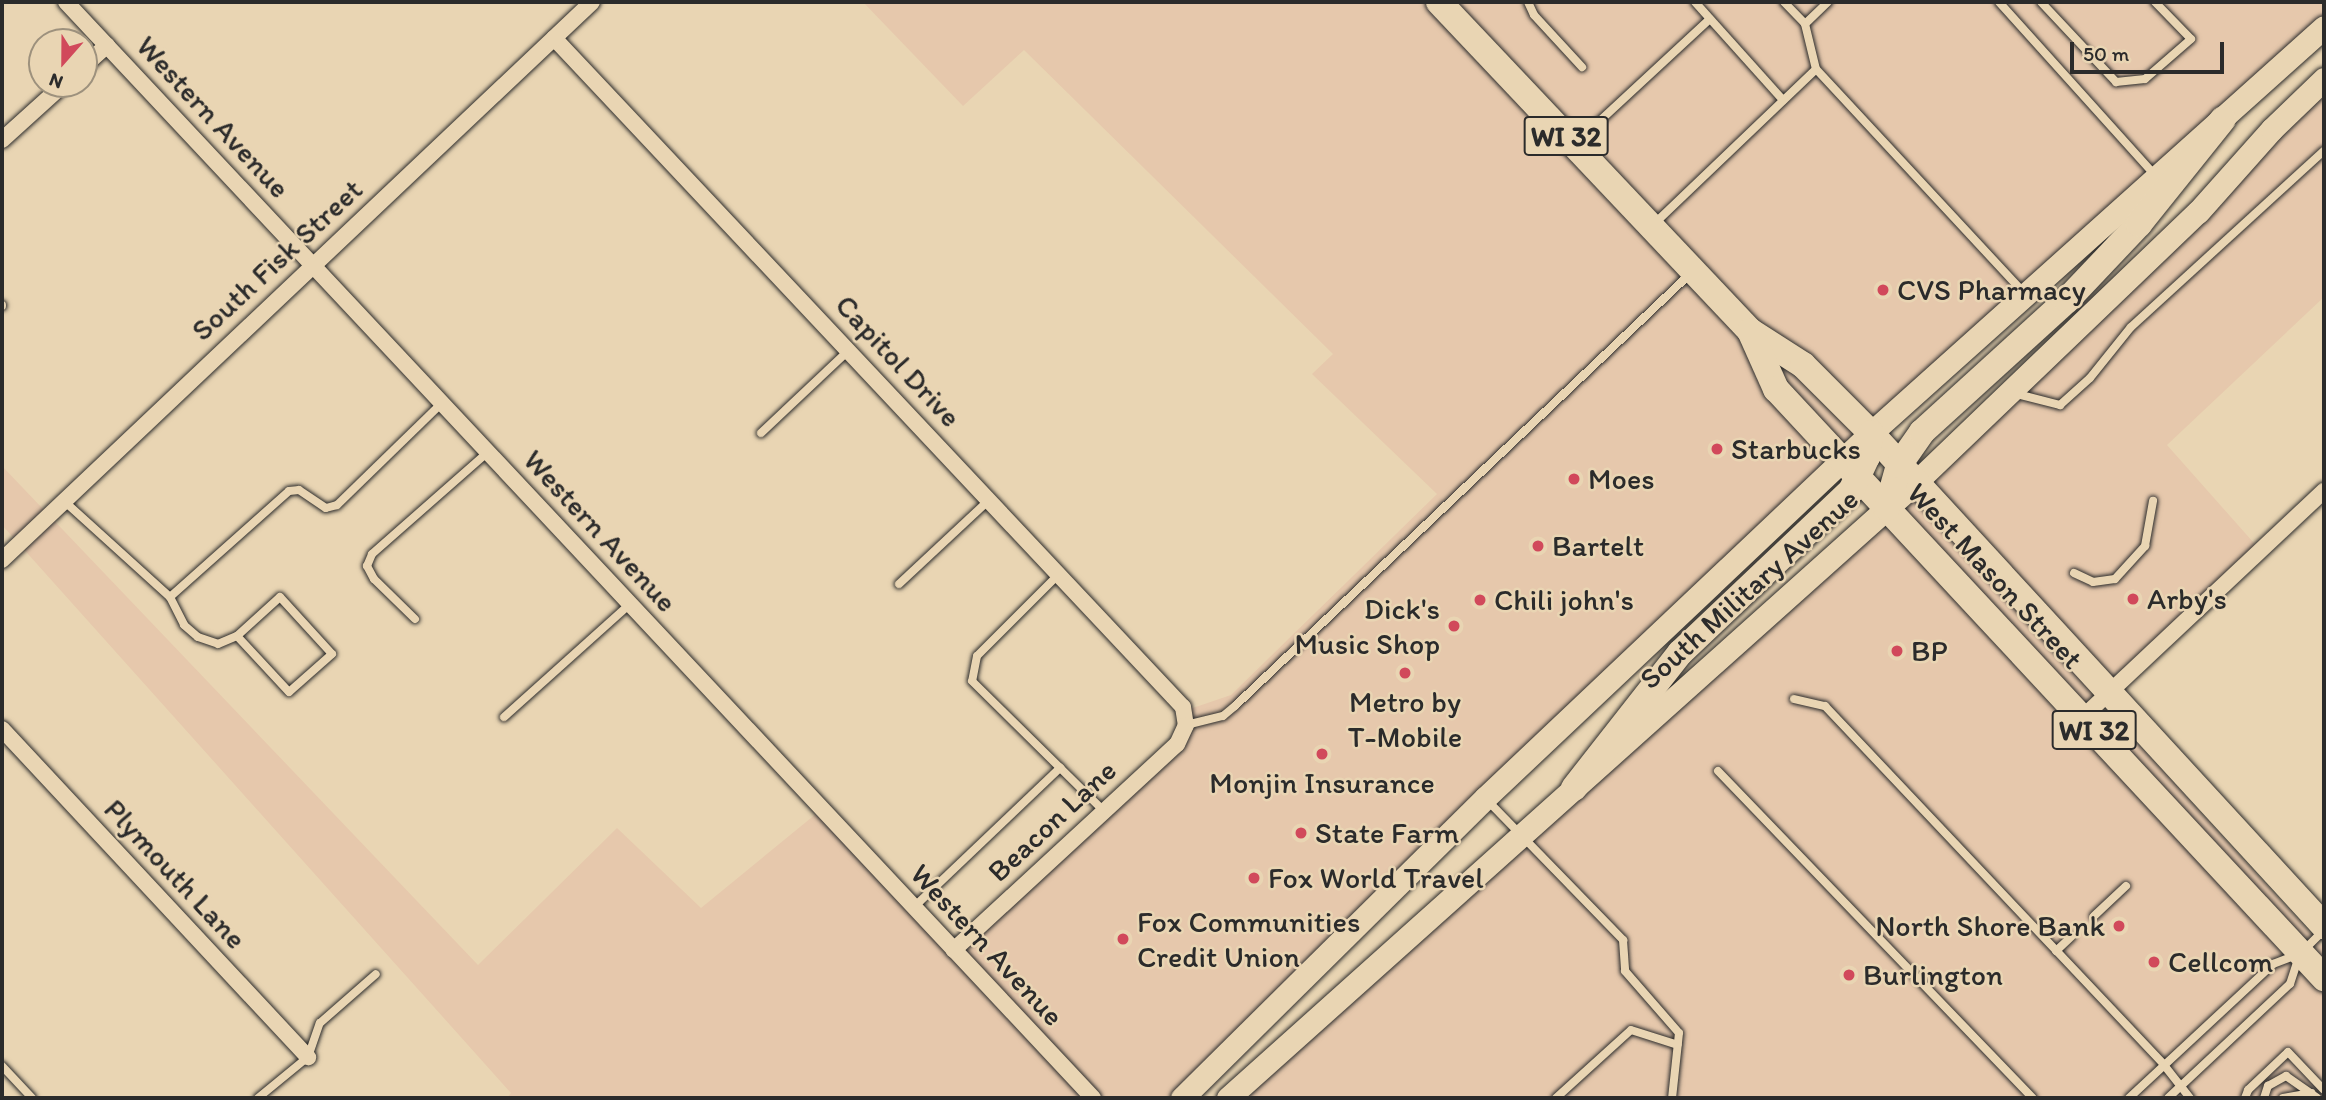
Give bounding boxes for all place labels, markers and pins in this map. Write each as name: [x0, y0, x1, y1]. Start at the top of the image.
place label: CVS Pharmacy: [1897, 272, 2086, 308]
marker: CVS Pharmacy: [1875, 282, 1891, 298]
place label: Starbucks: [1731, 431, 1861, 467]
marker: Starbucks: [1709, 441, 1725, 457]
place label: Moes: [1588, 461, 1655, 497]
marker: Moes: [1566, 471, 1582, 487]
place label: Bartelt: [1552, 528, 1644, 564]
marker: Bartelt: [1530, 538, 1546, 554]
place label: Arby's: [2147, 581, 2227, 617]
place label: Chili john's: [1494, 582, 1634, 618]
place label: Dick's Music Shop: [1295, 591, 1440, 662]
marker: Arby's: [2125, 591, 2141, 607]
marker: Chili john's: [1472, 592, 1488, 608]
marker: Dick's Music Shop: [1446, 618, 1462, 634]
place label: BP: [1911, 633, 1948, 669]
marker: BP: [1889, 643, 1905, 659]
marker: Metro by T-Mobile: [1397, 665, 1413, 681]
place label: Metro by T-Mobile: [1348, 684, 1462, 754]
marker: Monjin Insurance: [1314, 746, 1330, 762]
place label: Monjin Insurance: [1210, 765, 1434, 801]
place label: State Farm: [1315, 815, 1457, 851]
marker: State Farm: [1293, 825, 1309, 841]
place label: Fox World Travel: [1268, 860, 1482, 896]
marker: Fox World Travel: [1246, 870, 1262, 886]
place label: Fox Communities Credit Union: [1137, 904, 1360, 974]
place label: North Shore Bank: [1876, 908, 2105, 944]
marker: North Shore Bank: [2111, 918, 2127, 934]
marker: Fox Communities Credit Union: [1115, 931, 1131, 947]
place label: Cellcom: [2168, 944, 2273, 980]
marker: Cellcom: [2146, 954, 2162, 970]
place label: Burlington: [1863, 957, 2003, 993]
marker: Burlington: [1841, 967, 1857, 983]

